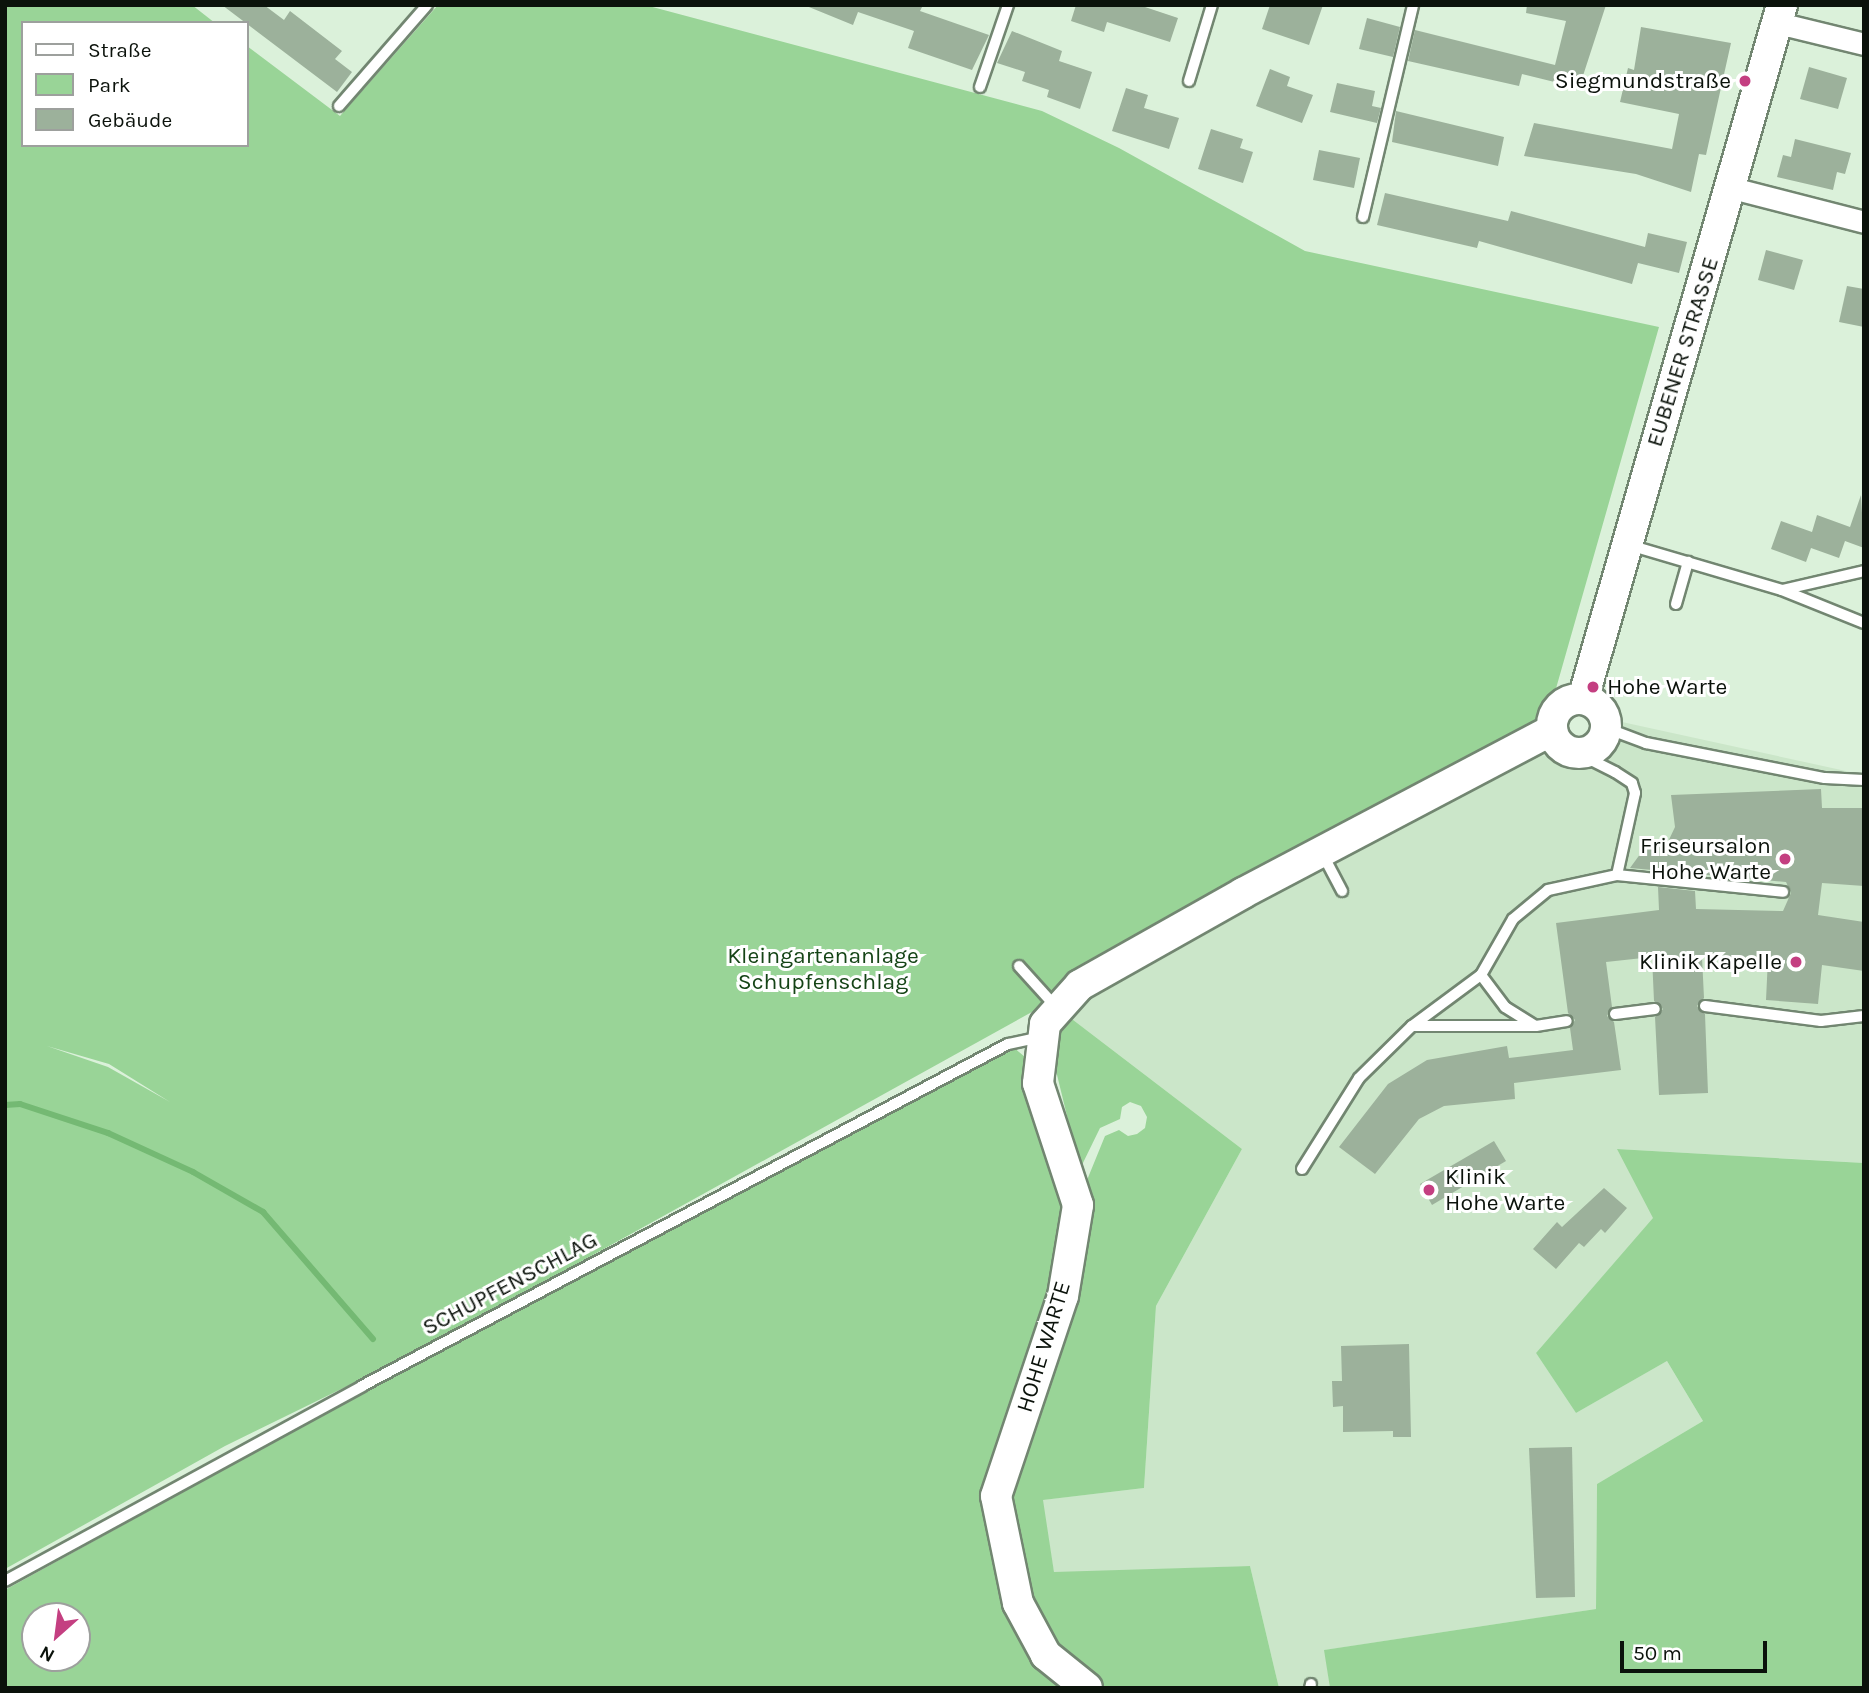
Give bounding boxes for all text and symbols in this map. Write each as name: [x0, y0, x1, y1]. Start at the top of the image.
legend: [21, 21, 248, 147]
text: Straße: [88, 38, 151, 62]
place label: Siegmundstraße: [1555, 67, 1731, 95]
text: Park: [88, 73, 131, 97]
marker: Siegmundstraße: [1737, 73, 1753, 89]
text: Gebäude: [88, 108, 172, 132]
street label: EUBENER STRASSE: [1641, 254, 1725, 450]
place label: Hohe Warte: [1607, 673, 1727, 701]
marker: Hohe Warte: [1585, 679, 1601, 695]
place label: Friseursalon Hohe Warte: [1640, 832, 1771, 886]
marker: Friseursalon Hohe Warte: [1777, 851, 1793, 867]
park label: Kleingartenanlage Schupfenschlag: [727, 942, 919, 996]
place label: Klinik Kapelle: [1639, 948, 1782, 976]
marker: Klinik Kapelle: [1788, 954, 1804, 970]
place label: Klinik Hohe Warte: [1445, 1163, 1565, 1217]
marker: Klinik Hohe Warte: [1419, 1180, 1439, 1200]
street label: SCHUPFENSCHLAG: [418, 1226, 602, 1342]
street label: HOHE WARTE: [1011, 1278, 1077, 1416]
north arrow: [21, 1602, 91, 1672]
scale bar: [1624, 1626, 1771, 1670]
text: N: [36, 1641, 58, 1667]
text: 50 m: [1633, 1641, 1682, 1665]

